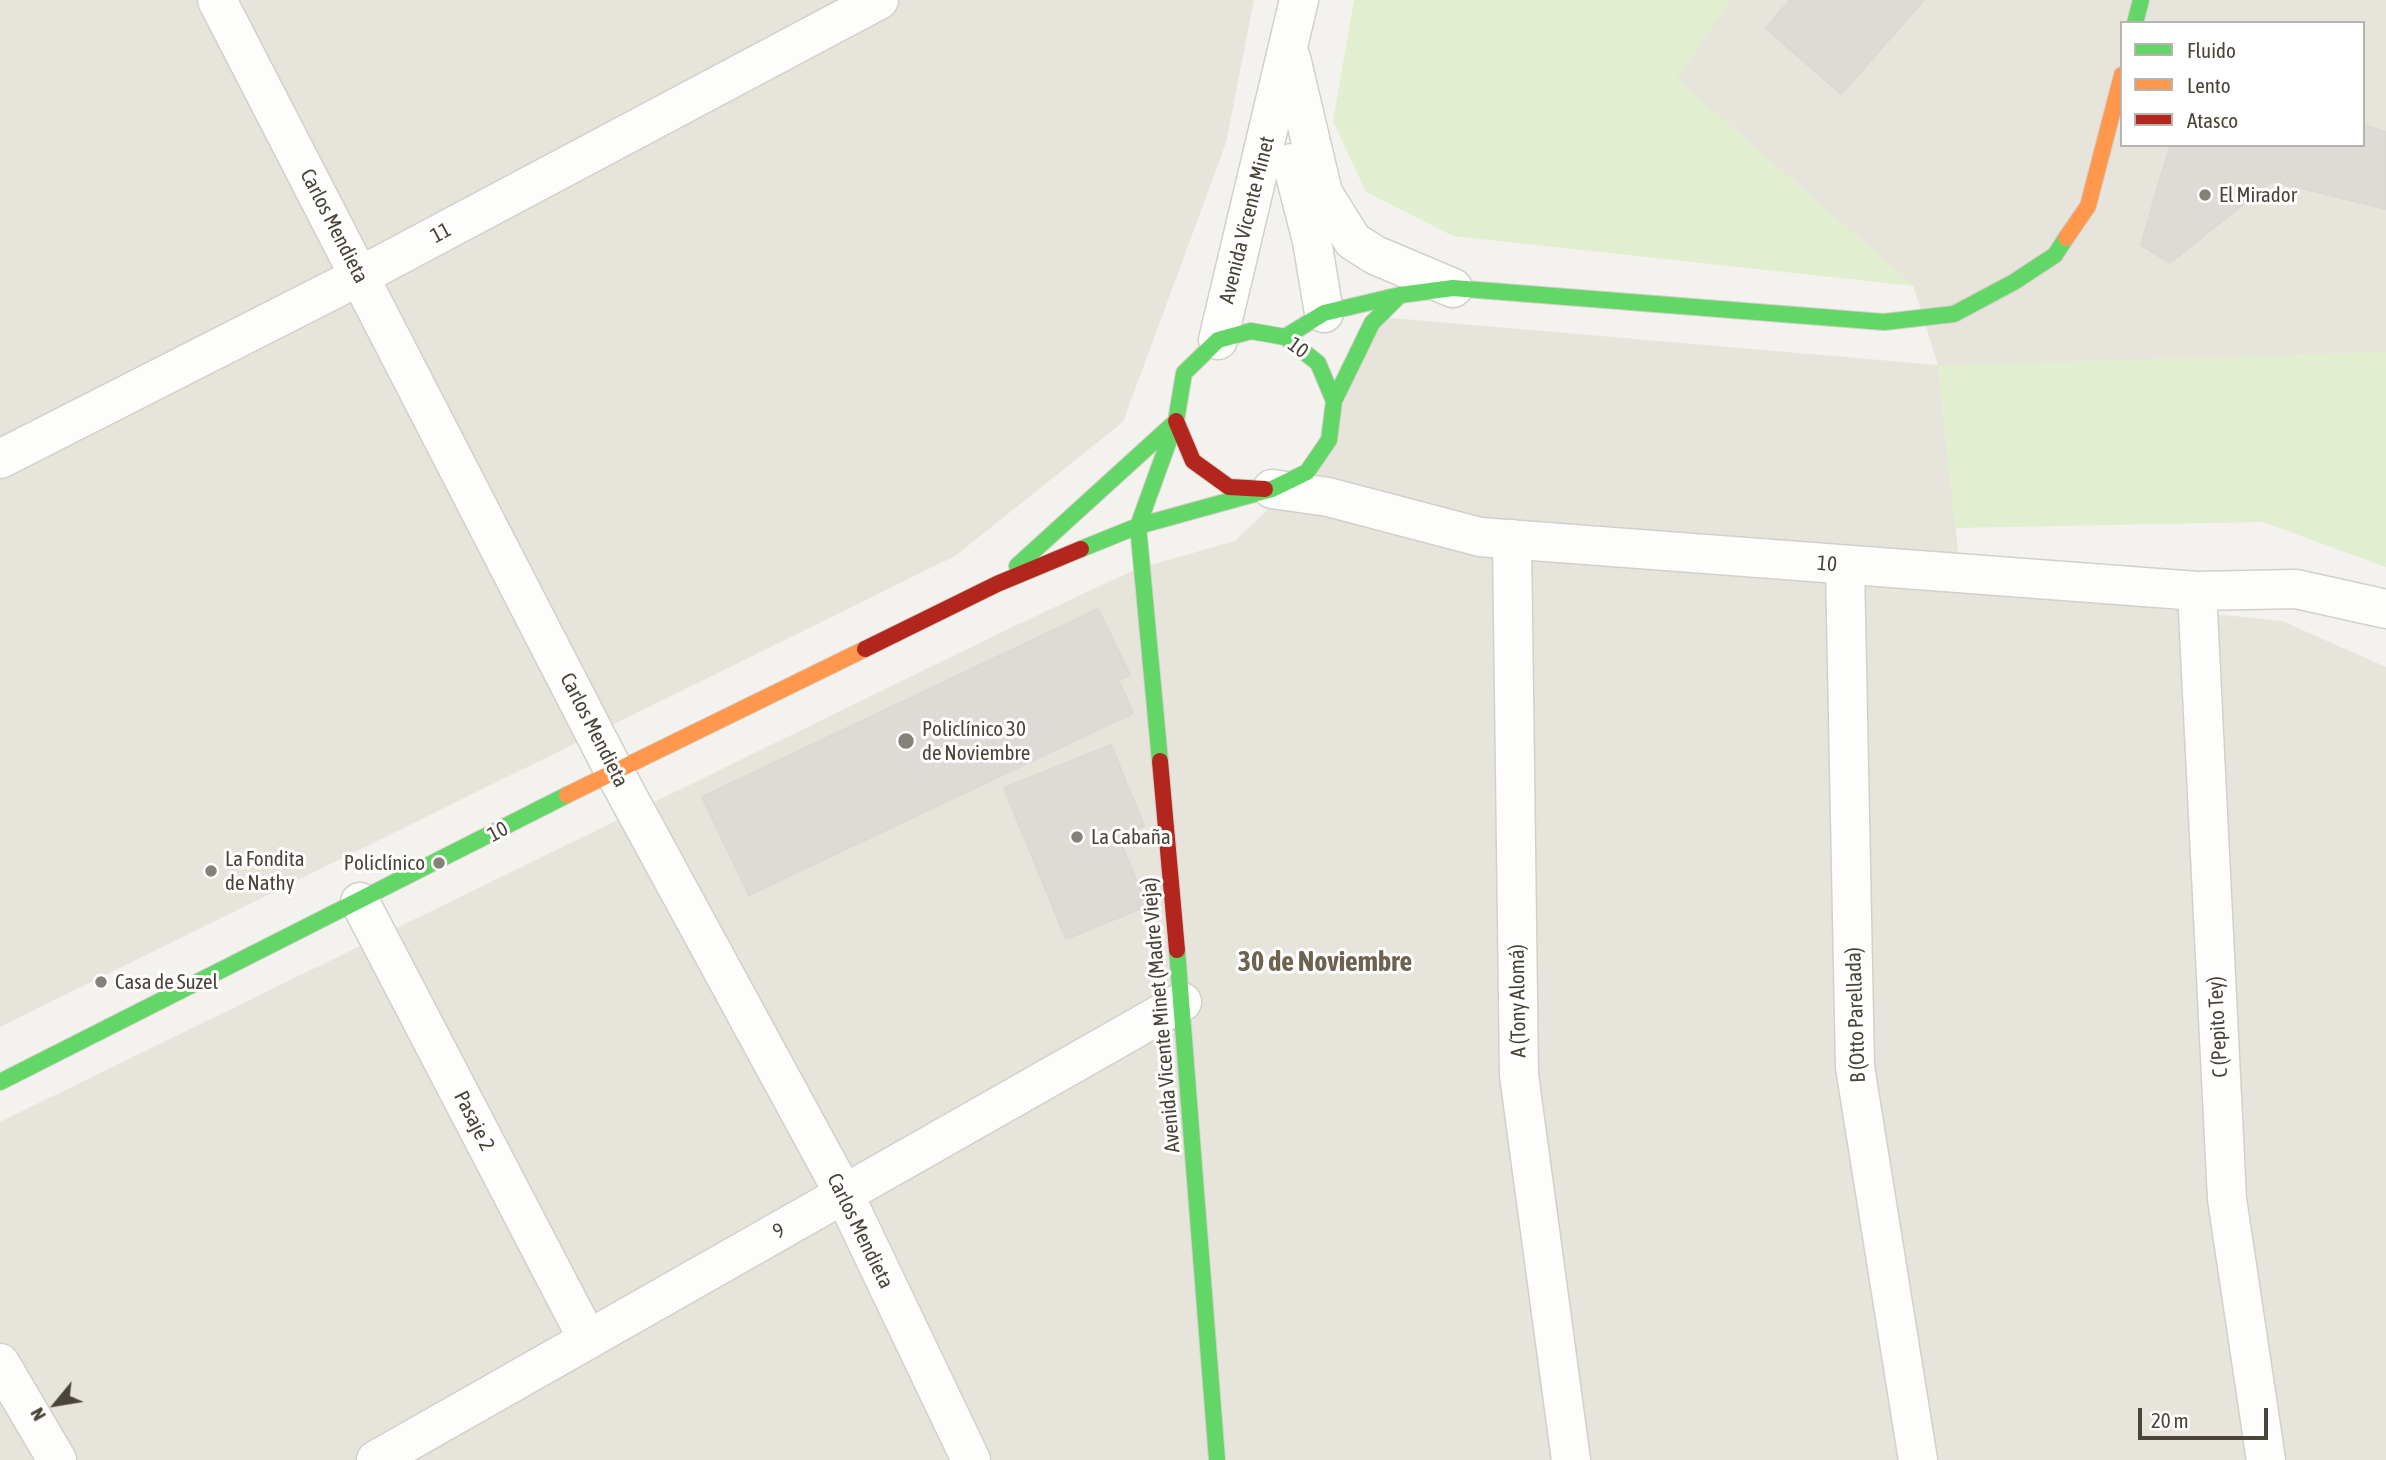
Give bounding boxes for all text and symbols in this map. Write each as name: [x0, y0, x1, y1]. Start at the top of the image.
legend: [2120, 21, 2365, 147]
text: Fluido: [2187, 38, 2236, 62]
text: Lento: [2187, 73, 2231, 97]
text: Atasco: [2187, 108, 2238, 132]
street label: Avenida Vicente Minet: [1214, 134, 1280, 306]
street label: Carlos Mendieta: [294, 165, 374, 287]
place label: El Mirador: [2219, 182, 2297, 208]
marker: El Mirador: [2197, 187, 2213, 203]
street label: 11: [426, 217, 456, 249]
street label: 10: [1283, 332, 1313, 364]
street label: 10: [1816, 551, 1838, 577]
street label: Carlos Mendieta: [554, 669, 634, 791]
place label: Policlínico 30 de Noviembre: [922, 716, 1030, 766]
marker: Policlínico 30 de Noviembre: [896, 731, 916, 751]
street label: 10: [483, 816, 513, 848]
place label: La Cabaña: [1091, 824, 1171, 850]
marker: La Cabaña: [1069, 829, 1085, 845]
place label: La Fondita de Nathy: [225, 846, 304, 896]
place label: Policlínico: [344, 850, 425, 876]
marker: Policlínico: [431, 855, 447, 871]
marker: La Fondita de Nathy: [203, 863, 219, 879]
street label: Avenida Vicente Minet (Madre Vieja): [1136, 876, 1186, 1154]
street label: A (Tony Alomá): [1504, 944, 1532, 1058]
district label: 30 de Noviembre: [1238, 945, 1412, 979]
street label: B (Otto Parellada): [1841, 947, 1871, 1083]
place label: Casa de Suzel: [115, 969, 218, 995]
marker: Casa de Suzel: [93, 974, 109, 990]
street label: C (Pepito Tey): [2203, 976, 2233, 1078]
street label: Pasaje 2: [448, 1087, 500, 1155]
street label: Carlos Mendieta: [821, 1169, 899, 1293]
street label: 9: [768, 1218, 790, 1244]
north arrow: [21, 1369, 91, 1439]
scale bar: [2141, 1394, 2270, 1438]
text: N: [25, 1404, 50, 1425]
text: 20 m: [2151, 1408, 2189, 1432]

